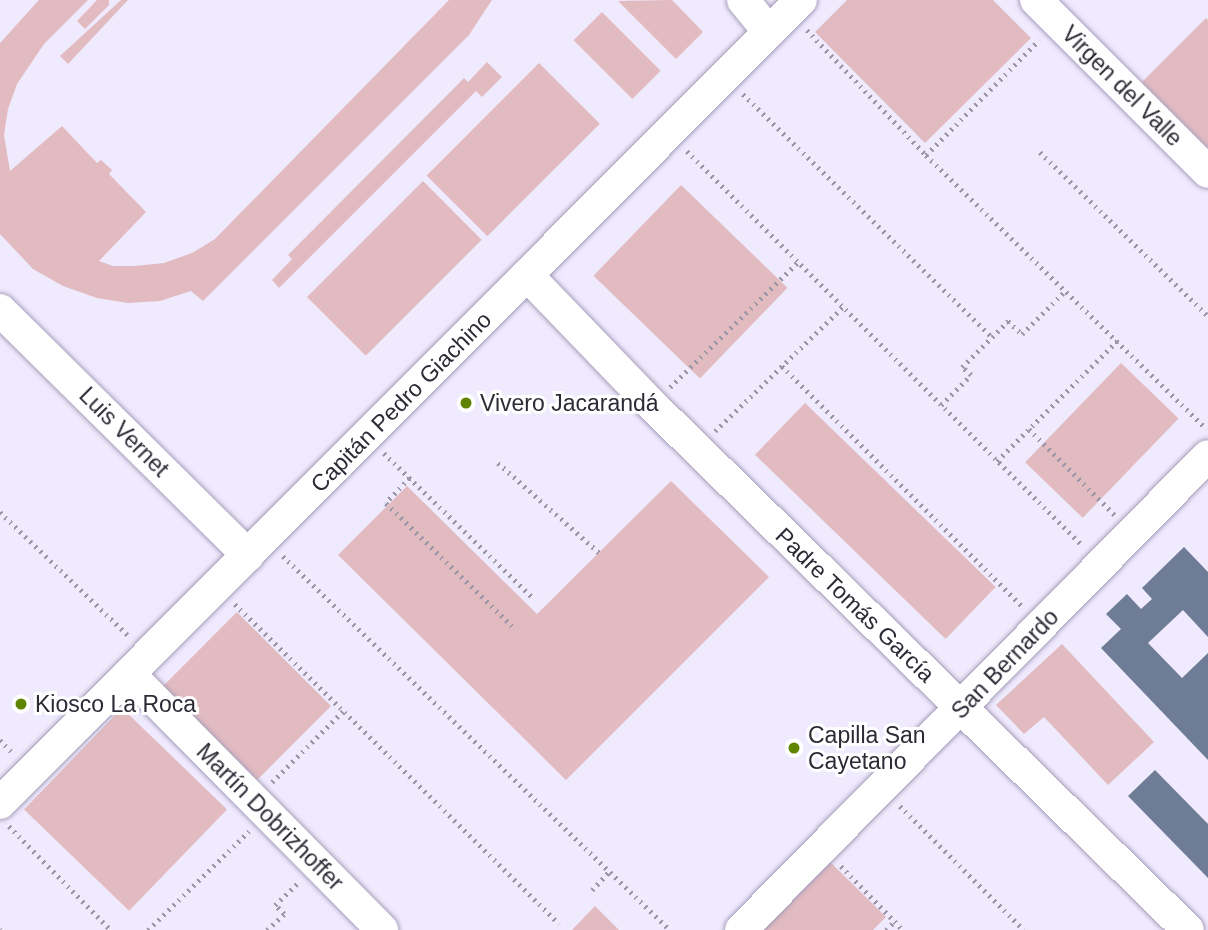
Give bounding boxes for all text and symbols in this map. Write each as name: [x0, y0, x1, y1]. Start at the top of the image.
street label: Virgen del Valle: [1056, 20, 1188, 152]
street label: Capitán Pedro Giachino: [305, 306, 497, 498]
street label: Luis Vernet: [74, 382, 174, 482]
place label: Vivero Jacarandá: [480, 389, 659, 417]
marker: Vivero Jacarandá: [458, 395, 474, 411]
street label: Padre Tomás García: [770, 522, 940, 688]
street label: San Bernardo: [946, 603, 1064, 725]
place label: Kiosco La Roca: [35, 690, 196, 718]
marker: Kiosco La Roca: [13, 696, 29, 712]
place label: Capilla San Cayetano: [808, 721, 926, 775]
street label: Martín Dobrizhoffer: [191, 738, 349, 896]
marker: Capilla San Cayetano: [786, 740, 802, 756]

